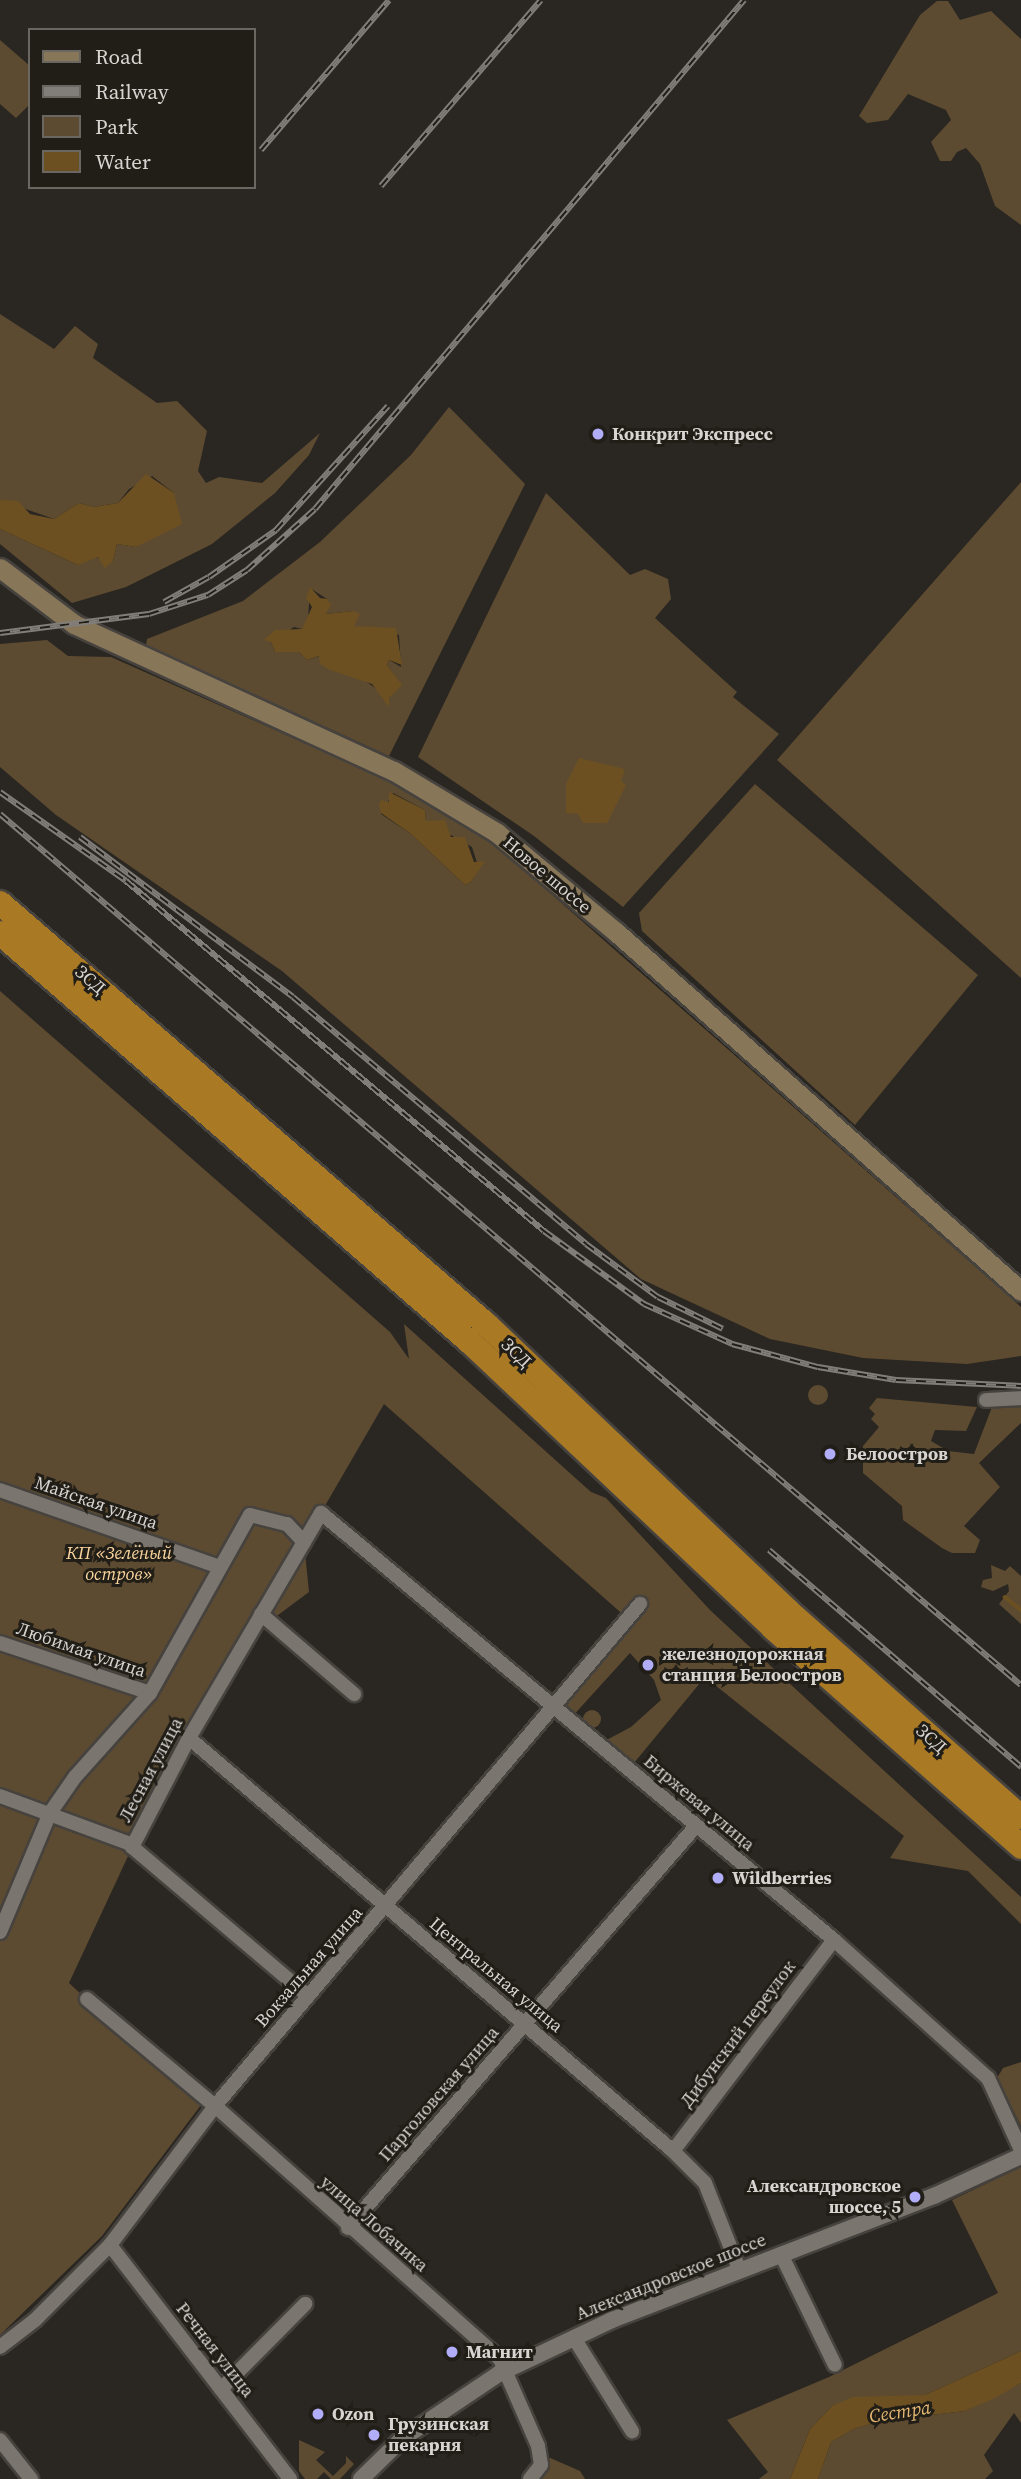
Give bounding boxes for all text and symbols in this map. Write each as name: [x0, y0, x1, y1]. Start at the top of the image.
legend: [28, 28, 256, 189]
text: Road: [95, 42, 143, 71]
text: Railway: [95, 77, 169, 106]
text: Park: [95, 112, 138, 141]
text: Water: [95, 147, 151, 176]
place label: Конкрит Экспресс: [612, 423, 773, 445]
marker: Конкрит Экспресс: [590, 426, 606, 442]
street label: Новое шоссе: [499, 832, 595, 918]
street label: ЗСД: [70, 961, 110, 999]
street label: ЗСД: [496, 1334, 536, 1372]
place label: Белоостров: [846, 1443, 948, 1465]
marker: Белоостров: [820, 1444, 840, 1464]
street label: Майская улица: [32, 1472, 160, 1534]
park label: КП «Зелёный остров»: [66, 1543, 172, 1586]
street label: Любимая улица: [14, 1618, 148, 1682]
place label: железнодорожная станция Белоостров: [662, 1644, 842, 1686]
marker: железнодорожная станция Белоостров: [640, 1657, 656, 1673]
street label: Лесная улица: [114, 1714, 188, 1826]
street label: ЗСД: [911, 1720, 951, 1758]
street label: Биржевая улица: [639, 1750, 759, 1856]
place label: Wildberries: [732, 1867, 832, 1889]
marker: Wildberries: [710, 1870, 726, 1886]
street label: Вокзальная улица: [251, 1902, 367, 2032]
street label: Центральная улица: [425, 1913, 567, 2037]
street label: Дибунский переулок: [676, 1956, 800, 2112]
street label: Парголовская улица: [374, 2022, 504, 2166]
street label: улица Лобачика: [316, 2171, 432, 2277]
place label: Александровское шоссе, 5: [747, 2176, 901, 2218]
marker: Александровское шоссе, 5: [907, 2189, 923, 2205]
street label: Александровское шоссе: [573, 2229, 769, 2325]
street label: Речная улица: [171, 2298, 259, 2402]
place label: Магнит: [466, 2341, 533, 2363]
marker: Магнит: [444, 2344, 460, 2360]
water label: Сестра: [868, 2396, 932, 2428]
place label: Ozon: [332, 2403, 374, 2425]
marker: Ozon: [310, 2406, 326, 2422]
place label: Грузинская пекарня: [388, 2414, 489, 2456]
marker: Грузинская пекарня: [366, 2427, 382, 2443]

